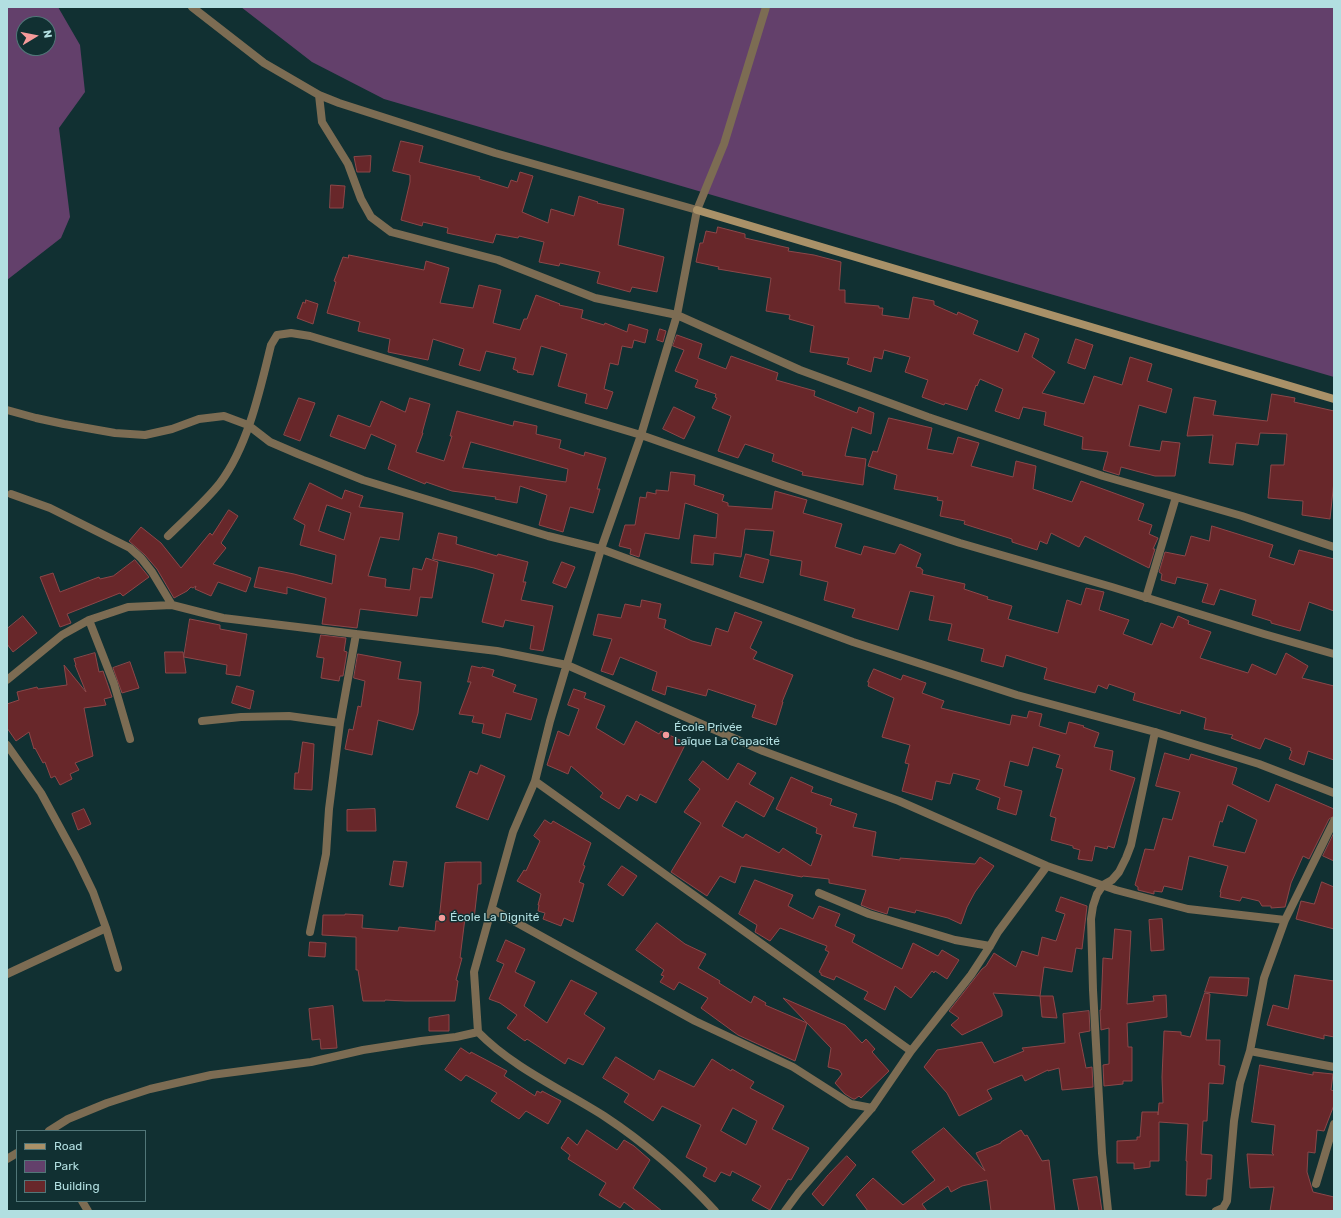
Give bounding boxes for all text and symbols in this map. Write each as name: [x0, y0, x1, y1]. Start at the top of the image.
north arrow: [16, 16, 56, 56]
text: N: [40, 29, 54, 39]
place label: École Privée Laïque La Capacité: [674, 721, 780, 749]
marker: École Privée Laïque La Capacité: [661, 730, 671, 740]
place label: École La Dignité: [450, 911, 540, 925]
marker: École La Dignité: [437, 913, 447, 923]
legend: [16, 1130, 146, 1202]
text: Road: [54, 1139, 82, 1153]
text: Park: [54, 1159, 79, 1173]
text: Building: [54, 1179, 100, 1193]

